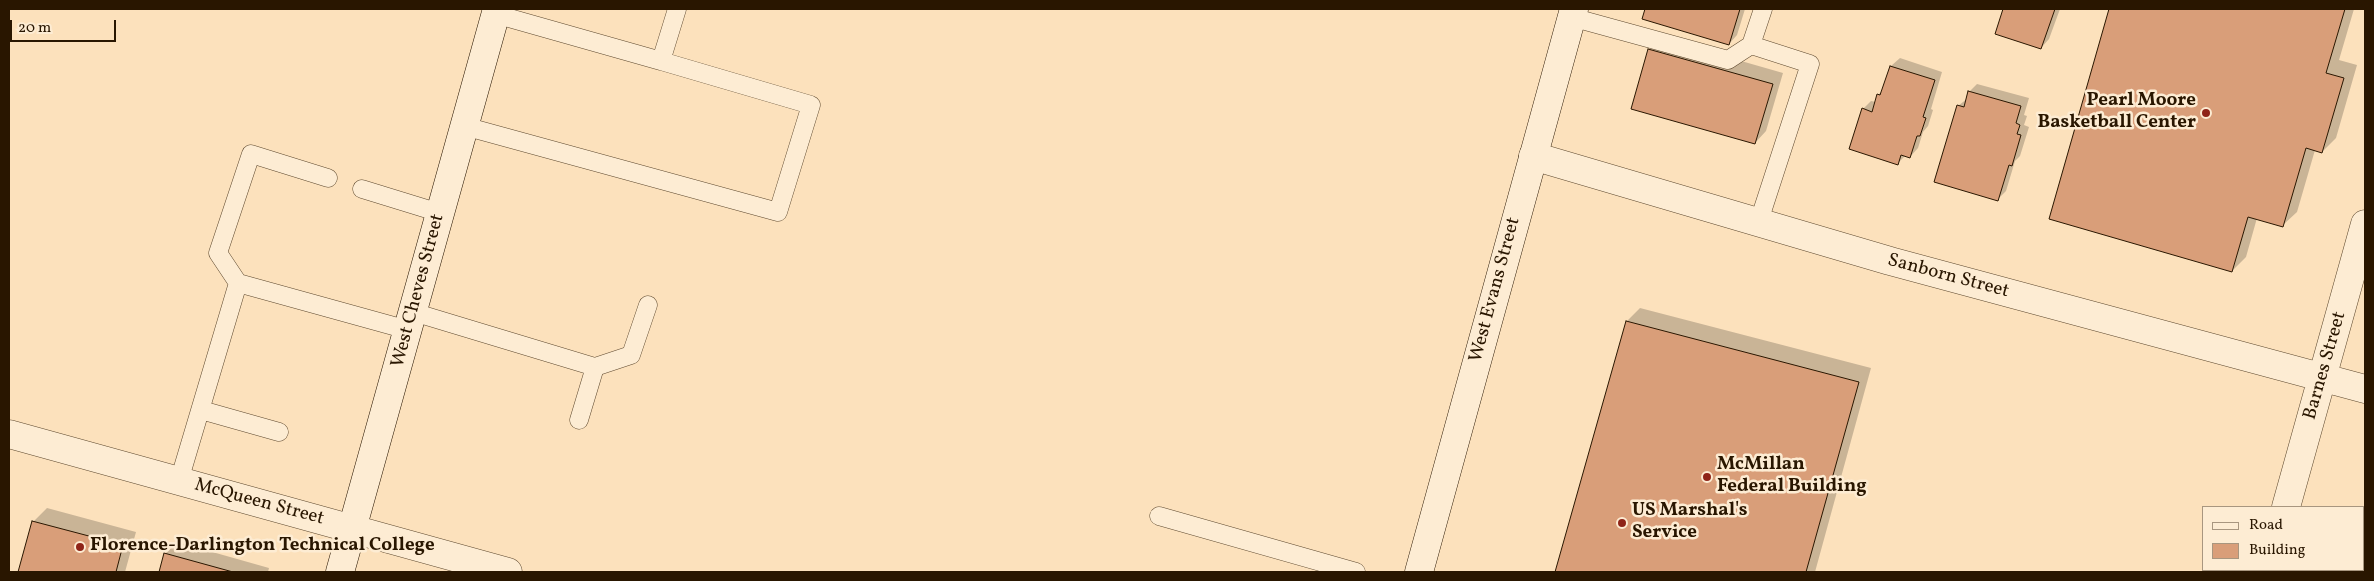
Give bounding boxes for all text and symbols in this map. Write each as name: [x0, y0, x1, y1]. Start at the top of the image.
scale bar: [12, 10, 119, 42]
text: 20 m: [18, 18, 51, 39]
place label: Pearl Moore Basketball Center: [2037, 91, 2196, 135]
marker: Pearl Moore Basketball Center: [2200, 107, 2212, 119]
street label: West Cheves Street: [388, 212, 450, 370]
street label: West Evans Street: [1466, 215, 1526, 365]
street label: Sanborn Street: [1885, 250, 2011, 304]
street label: Barnes Street: [2300, 309, 2352, 423]
place label: McMillan Federal Building: [1717, 455, 1867, 499]
marker: McMillan Federal Building: [1701, 471, 1713, 483]
street label: McQueen Street: [192, 475, 326, 531]
place label: US Marshal's Service: [1632, 501, 1747, 545]
legend: [2202, 506, 2364, 571]
text: Road: [2249, 515, 2283, 536]
marker: US Marshal's Service: [1616, 517, 1628, 529]
place label: Florence-Darlington Technical College: [90, 536, 435, 558]
text: Building: [2249, 540, 2305, 561]
marker: Florence-Darlington Technical College: [74, 541, 86, 553]

